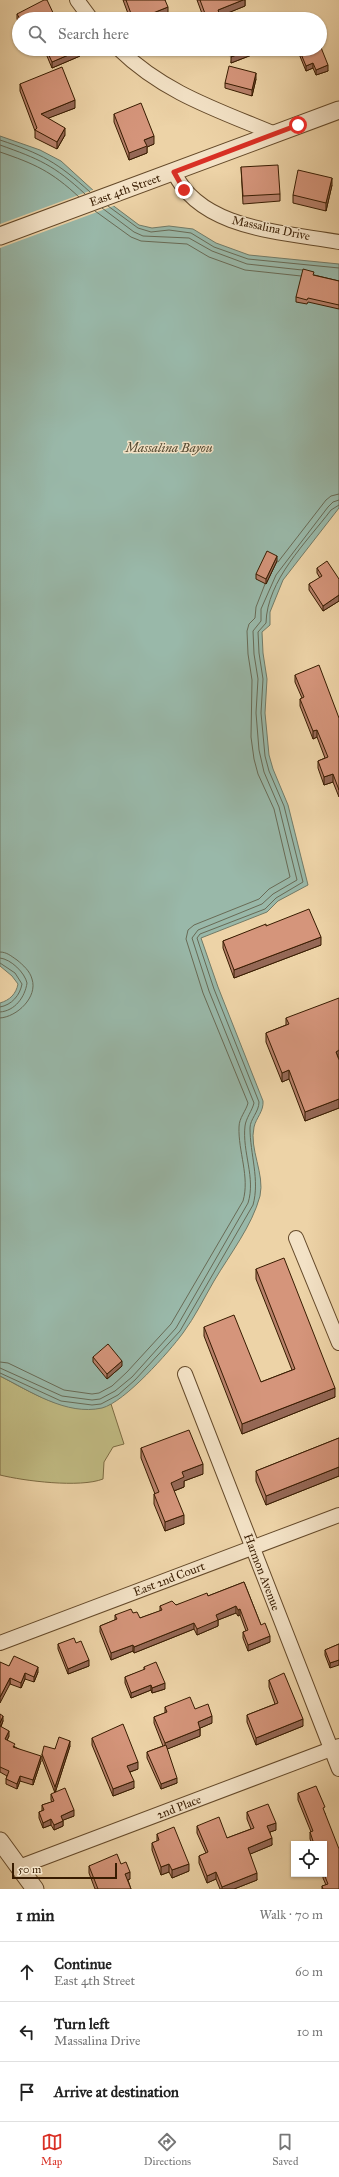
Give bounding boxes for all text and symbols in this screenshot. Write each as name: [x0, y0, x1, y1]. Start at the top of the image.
search box: [12, 12, 327, 56]
icon: search: [26, 23, 48, 45]
text: Search here: [58, 25, 129, 43]
route start: [289, 116, 307, 134]
street label: East 4th Street: [87, 170, 163, 209]
route end: [175, 181, 193, 199]
street label: Massalina Drive: [231, 213, 311, 243]
water label: Massalina Bayou: [123, 440, 213, 456]
street label: Harmon Avenue: [241, 1532, 283, 1612]
street label: East 2nd Court: [131, 1559, 207, 1599]
street label: 2nd Place: [155, 1792, 203, 1822]
map controls: [291, 1841, 327, 1877]
button: locate: [291, 1841, 327, 1877]
scale bar: [12, 1861, 117, 1880]
text: 50 m: [18, 1863, 41, 1876]
text: 1 min: [16, 1905, 55, 1926]
text: Walk · 70 m: [260, 1907, 323, 1923]
text: Continue: [54, 1955, 112, 1973]
icon: ahead: [16, 1961, 38, 1983]
text: 60 m: [295, 1964, 323, 1980]
text: East 4th Street: [54, 1973, 135, 1989]
text: Turn left: [54, 2015, 110, 2033]
icon: left: [16, 2021, 38, 2043]
text: 10 m: [297, 2024, 323, 2040]
text: Massalina Drive: [54, 2033, 140, 2049]
icon: arrive: [16, 2081, 38, 2103]
text: Arrive at destination: [54, 2083, 179, 2101]
tab: Map: [41, 2131, 63, 2168]
tab: Directions: [144, 2131, 191, 2168]
tab: Saved: [272, 2131, 298, 2168]

